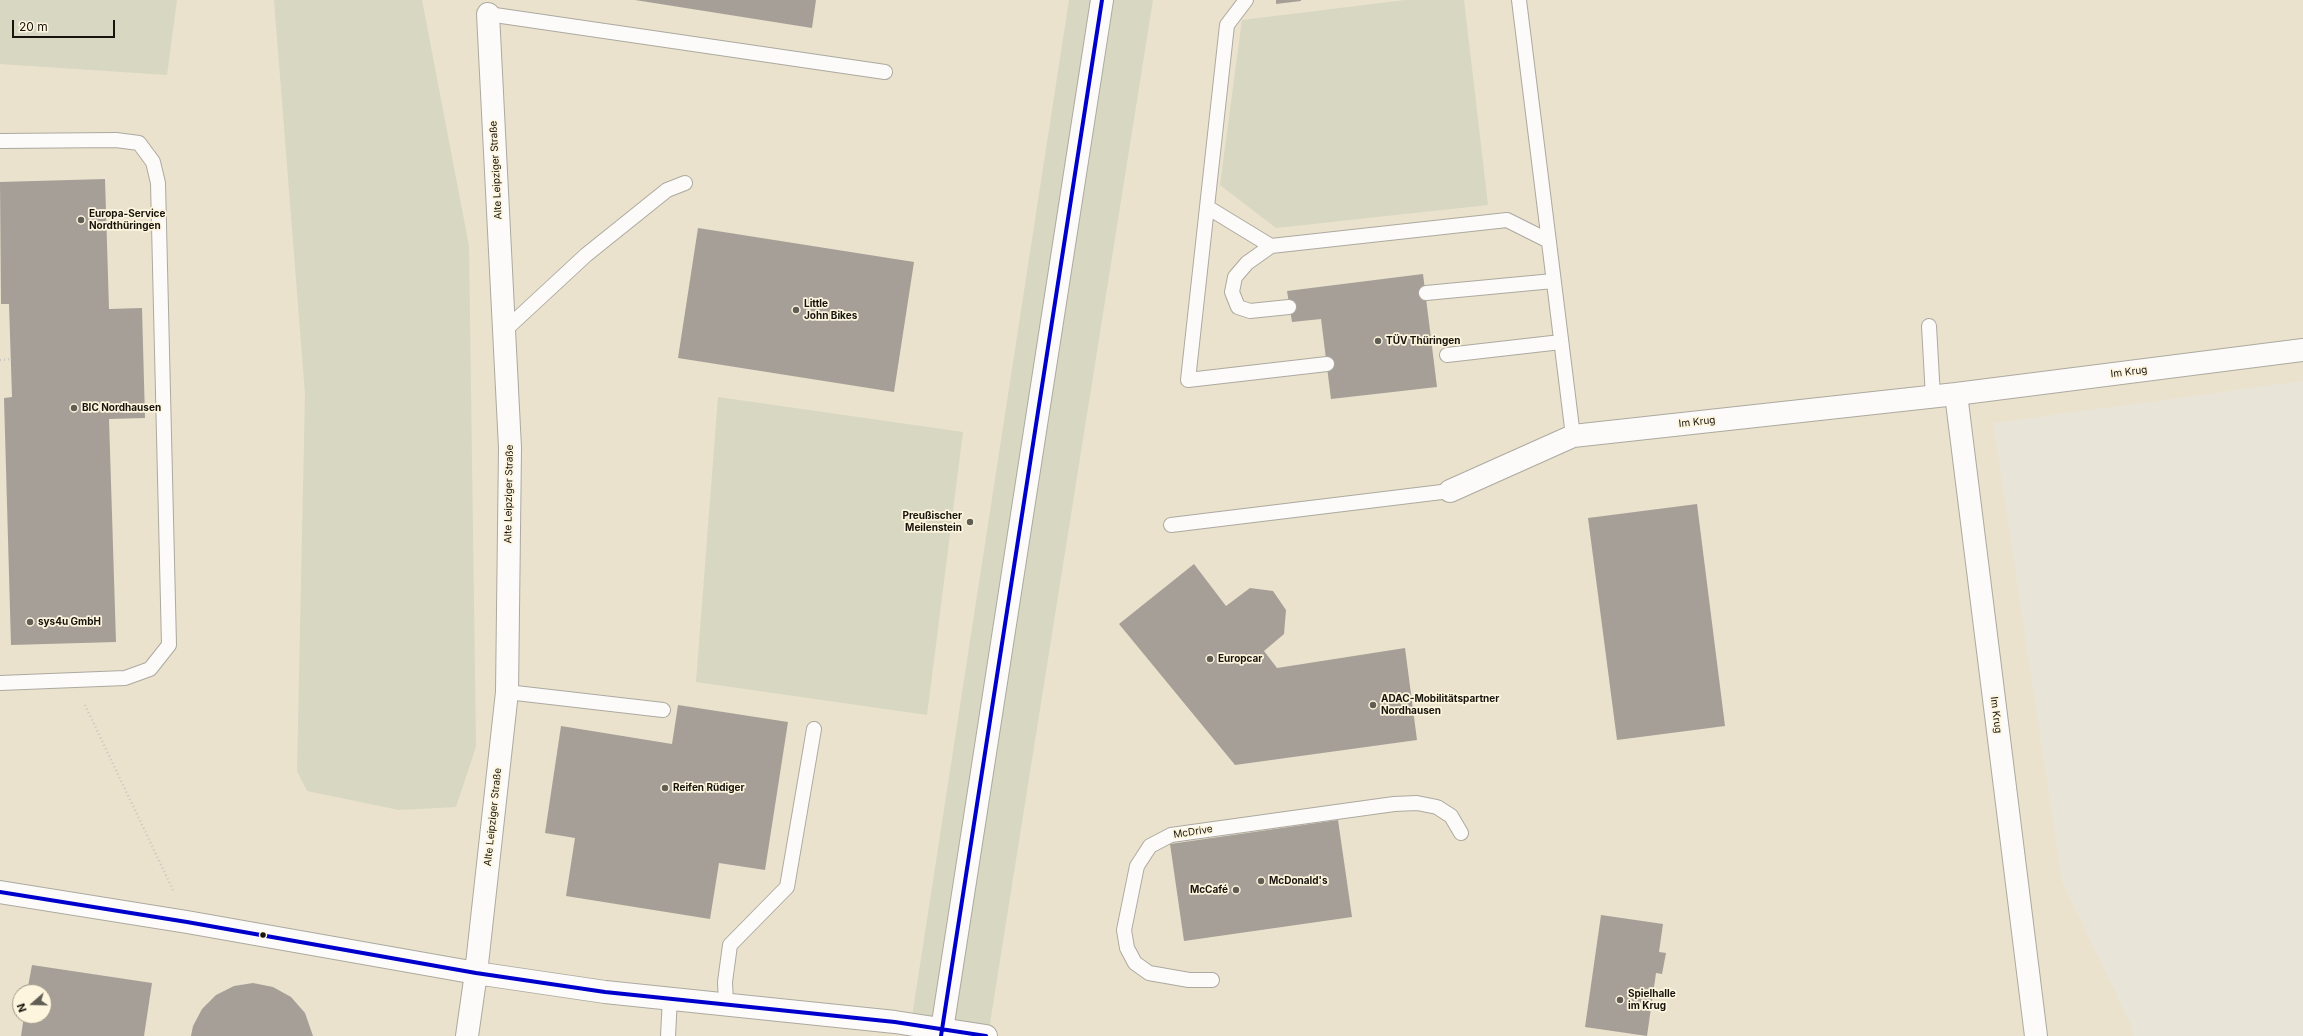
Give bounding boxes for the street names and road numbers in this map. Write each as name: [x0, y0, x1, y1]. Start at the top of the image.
street label: Alte Leipziger Straße: [487, 120, 505, 220]
street label: Im Krug: [2110, 364, 2148, 380]
street label: Im Krug: [1678, 414, 1716, 430]
street label: Alte Leipziger Straße: [502, 445, 516, 543]
street label: Im Krug: [1988, 696, 2004, 734]
street label: Alte Leipziger Straße: [482, 767, 504, 867]
street label: McDrive: [1173, 823, 1213, 841]

